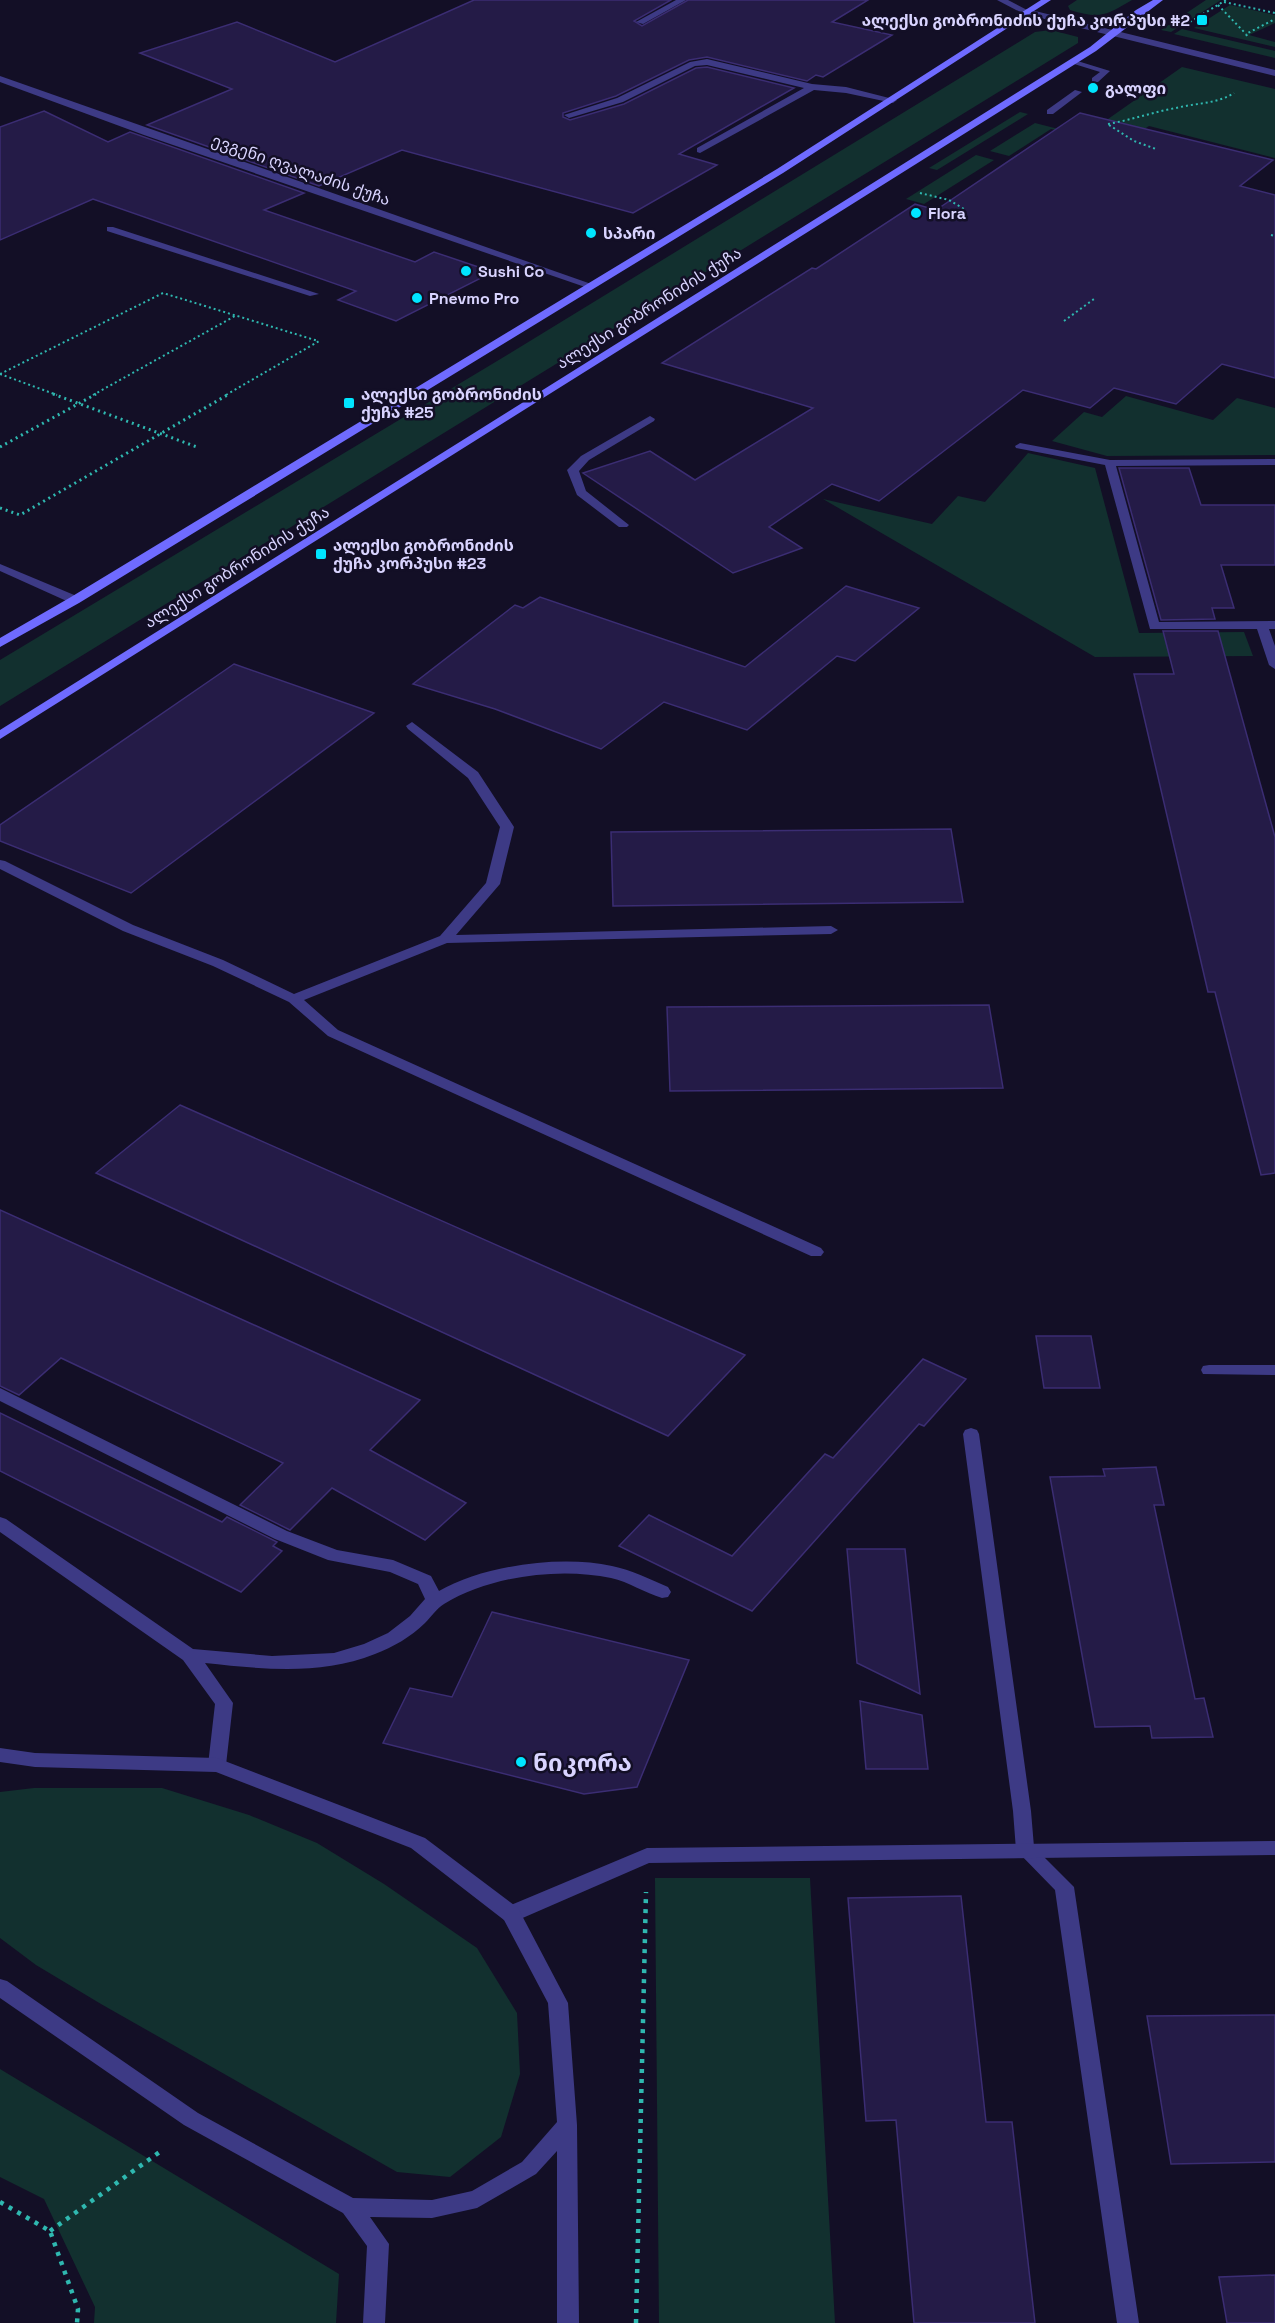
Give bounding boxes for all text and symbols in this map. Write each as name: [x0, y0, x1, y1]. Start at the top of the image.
place label: ალექსი გობრონიძის ქუჩა კორპუსი #2: [862, 10, 1190, 31]
marker: ალექსი გობრონიძის ქუჩა კორპუსი #2: [1195, 13, 1209, 27]
place label: გალფი: [1105, 78, 1166, 99]
marker: გალფი: [1086, 81, 1100, 95]
street label: ევგენი ღვალაძის ქუჩა: [209, 130, 393, 210]
place label: Flora: [928, 203, 966, 224]
marker: Flora: [909, 206, 923, 220]
place label: სპარი: [603, 223, 656, 244]
marker: სპარი: [584, 226, 598, 240]
street label: ალექსი გობრონიძის ქუჩა: [553, 242, 745, 374]
place label: Sushi Co: [478, 261, 544, 282]
marker: Sushi Co: [459, 264, 473, 278]
place label: Pnevmo Pro: [429, 288, 520, 309]
marker: Pnevmo Pro: [410, 291, 424, 305]
place label: ალექსი გობრონიძის ქუჩა #25: [361, 384, 542, 423]
marker: ალექსი გობრონიძის ქუჩა #25: [342, 396, 356, 410]
street label: ალექსი გობრონიძის ქუჩა: [141, 501, 333, 633]
place label: ალექსი გობრონიძის ქუჩა კორპუსი #23: [333, 535, 514, 574]
marker: ალექსი გობრონიძის ქუჩა კორპუსი #23: [314, 547, 328, 561]
place label: ნიკორა: [533, 1747, 632, 1778]
marker: ნიკორა: [514, 1755, 528, 1769]

